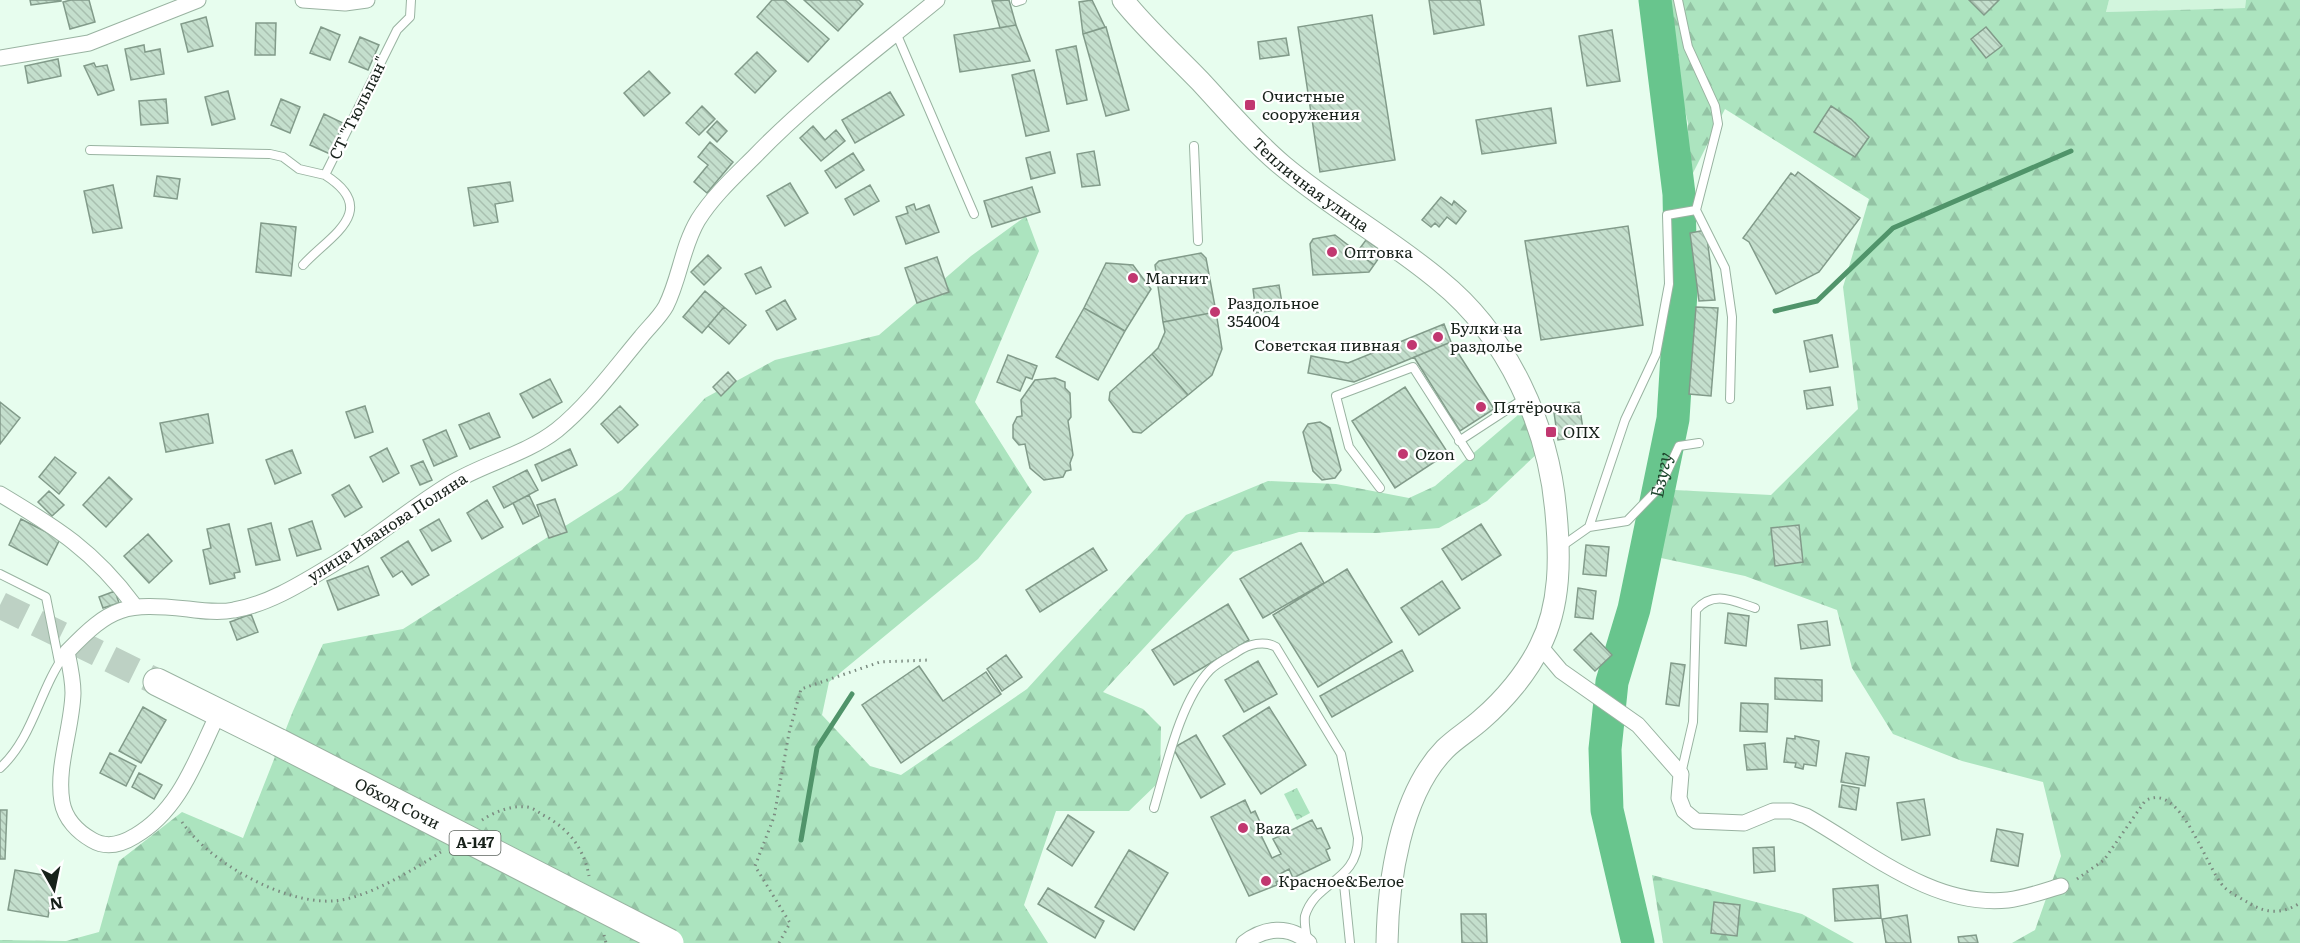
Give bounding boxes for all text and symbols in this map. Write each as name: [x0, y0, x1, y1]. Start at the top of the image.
street label: СТ "Тюльпан": [322, 52, 392, 163]
place label: Очистные сооружения: [1262, 83, 1360, 125]
marker: Очистные сооружения: [1243, 98, 1257, 112]
street label: Тепличная улица: [1247, 131, 1375, 237]
place label: Оптовка: [1344, 239, 1413, 263]
marker: Оптовка: [1325, 245, 1339, 259]
place label: Магнит: [1145, 265, 1209, 289]
marker: Магнит: [1126, 271, 1140, 285]
place label: Раздольное 354004: [1227, 290, 1319, 332]
marker: Раздольное 354004: [1208, 305, 1222, 319]
place label: Булки на раздолье: [1450, 315, 1523, 357]
marker: Булки на раздолье: [1431, 330, 1445, 344]
place label: Советская пивная: [1254, 332, 1400, 356]
marker: Советская пивная: [1405, 338, 1419, 352]
place label: Пятёрочка: [1493, 394, 1581, 418]
marker: Пятёрочка: [1474, 400, 1488, 414]
place label: ОПХ: [1563, 419, 1601, 443]
marker: ОПХ: [1544, 425, 1558, 439]
place label: Ozon: [1415, 441, 1455, 465]
marker: Ozon: [1396, 447, 1410, 461]
water label: Бзугу: [1642, 449, 1678, 500]
street label: улица Иванова Поляна: [302, 465, 471, 587]
street label: Обход Сочи: [351, 770, 445, 834]
place label: Baza: [1255, 815, 1291, 839]
marker: Baza: [1236, 821, 1250, 835]
road number: А-147: [450, 831, 500, 855]
north arrow: [24, 859, 84, 919]
place label: Красное&Белое: [1278, 868, 1404, 892]
marker: Красное&Белое: [1259, 874, 1273, 888]
text: N: [48, 892, 65, 918]

